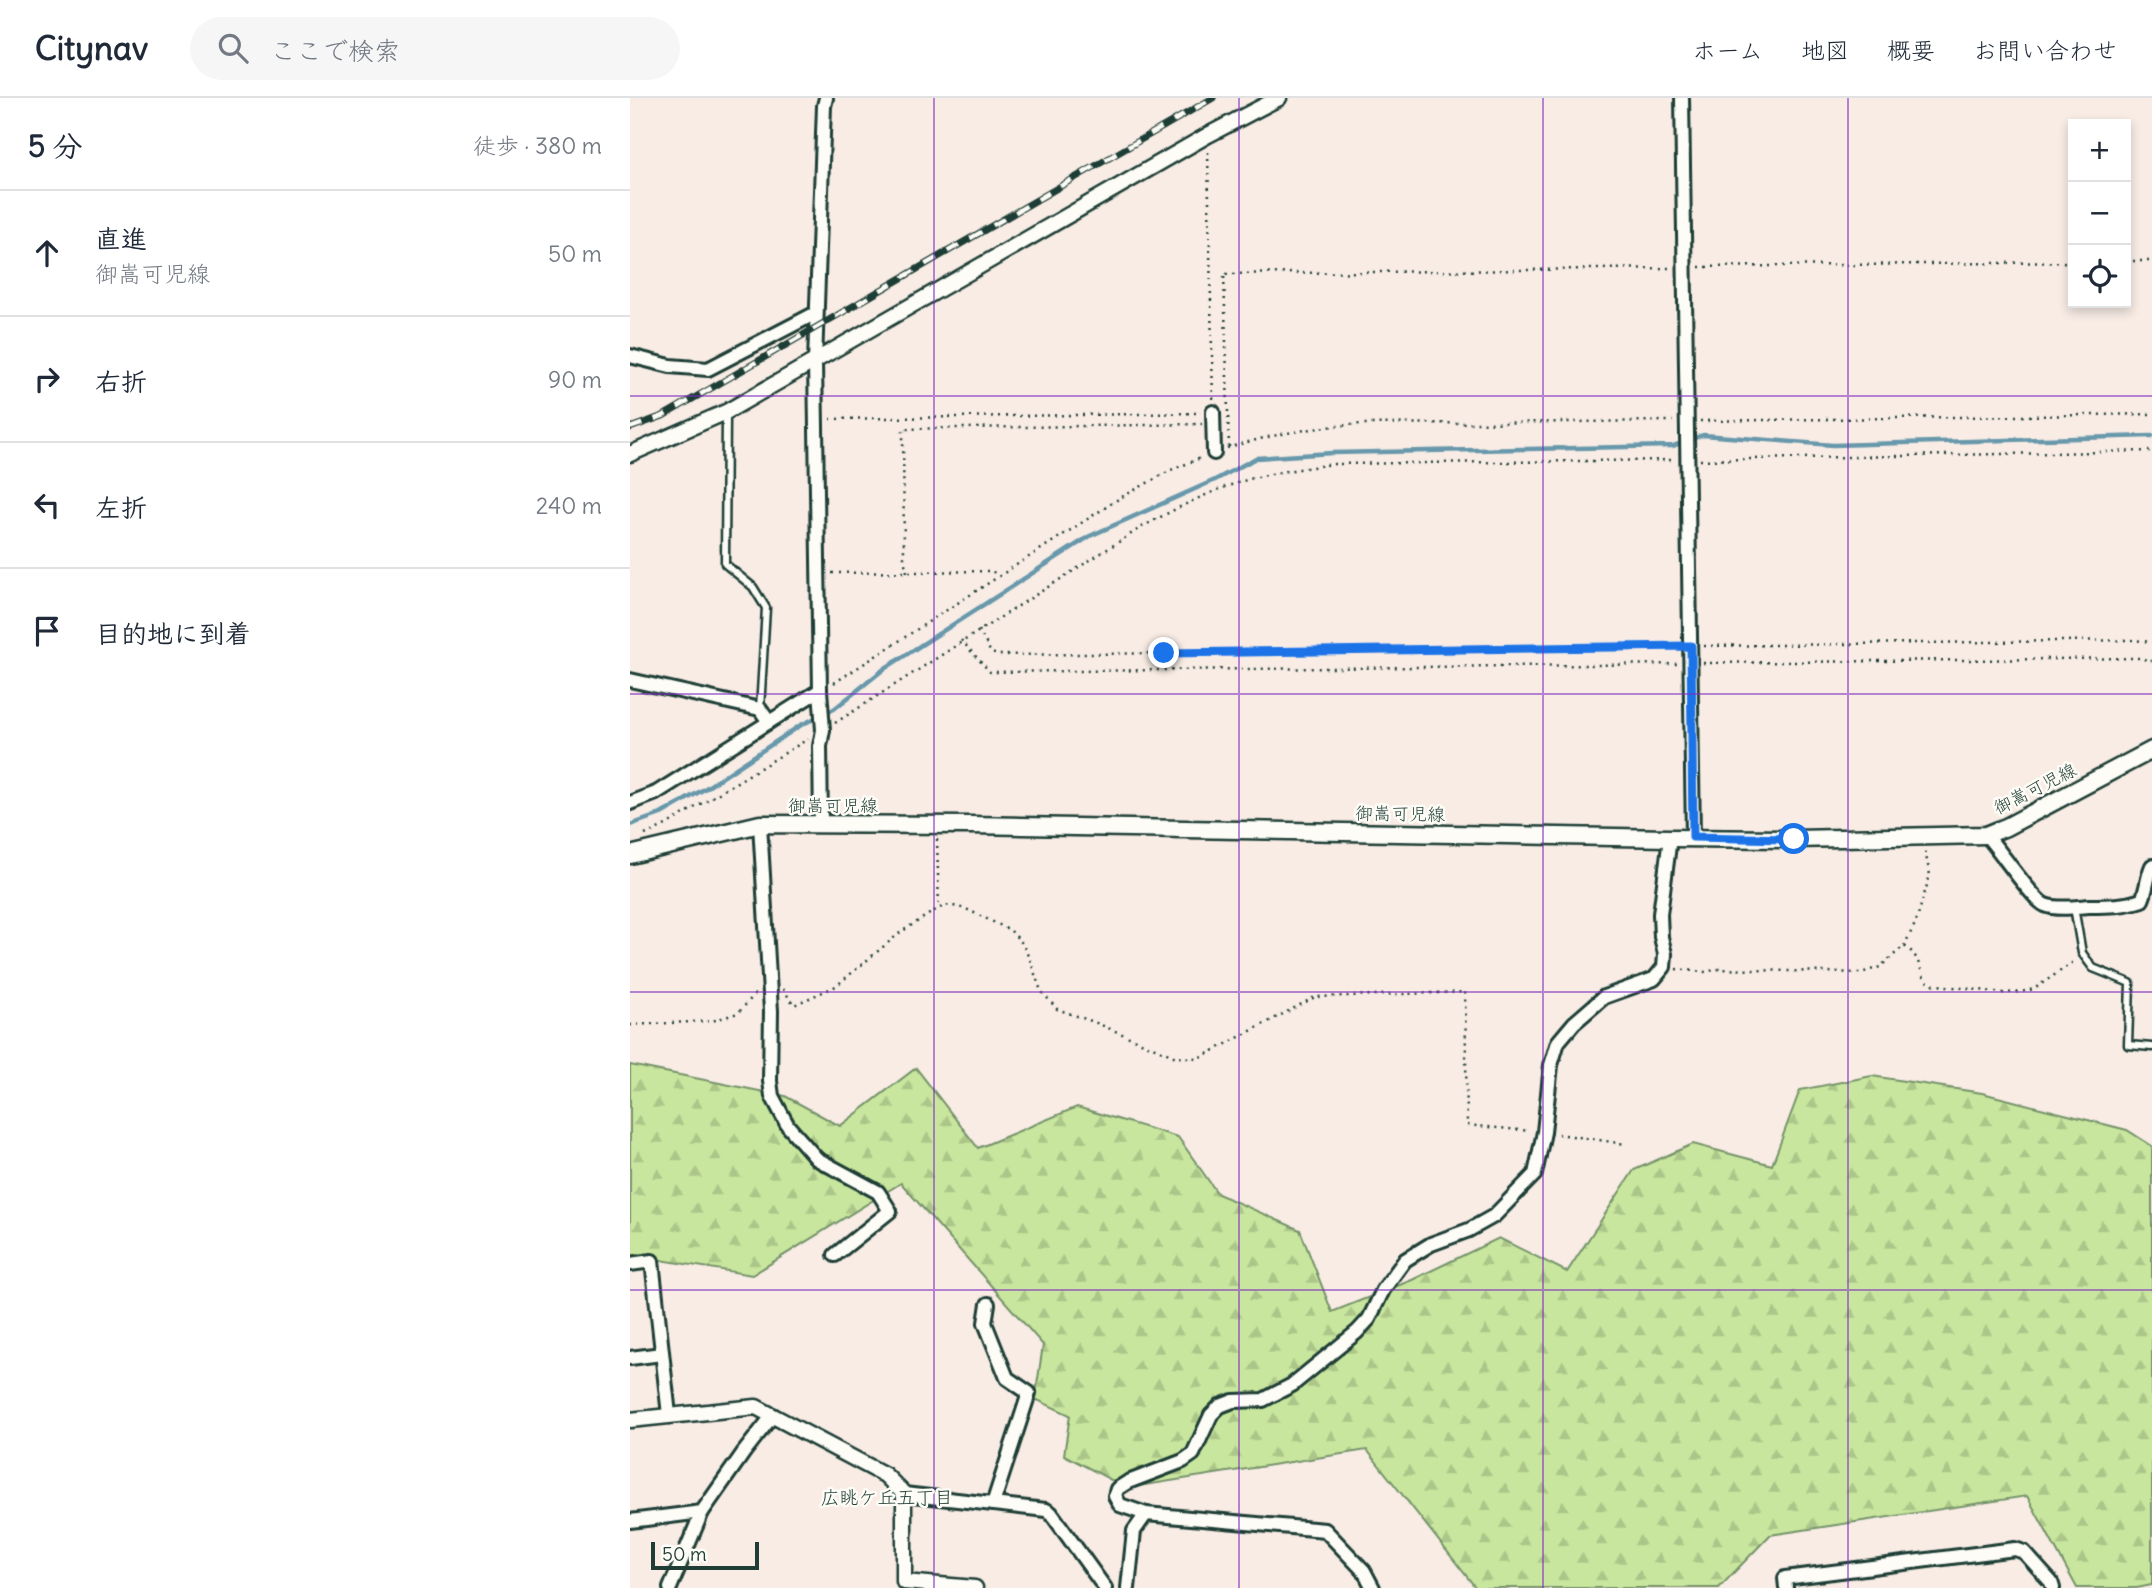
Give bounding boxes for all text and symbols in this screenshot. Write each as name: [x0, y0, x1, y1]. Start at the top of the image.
search box: [190, 17, 680, 80]
text: Citynav: [35, 27, 148, 69]
icon: search: [214, 29, 252, 67]
text: ここで検索: [270, 34, 400, 67]
text: ホーム: [1692, 35, 1763, 65]
text: 地図: [1801, 35, 1849, 65]
text: 概要: [1887, 35, 1935, 65]
text: お問い合わせ: [1973, 35, 2117, 65]
map controls: [2068, 119, 2131, 308]
button: +: [2068, 119, 2131, 182]
text: 5 分: [28, 127, 82, 165]
text: 徒歩 · 380 m: [473, 131, 602, 160]
button: −: [2068, 182, 2131, 245]
text: 直進: [95, 222, 147, 255]
icon: ahead: [28, 234, 66, 272]
text: 50 m: [548, 239, 602, 268]
button: locate: [2068, 245, 2131, 308]
text: 御嵩可児線: [95, 259, 210, 288]
icon: right: [28, 360, 66, 398]
text: 右折: [95, 365, 147, 398]
text: 90 m: [548, 365, 602, 394]
icon: left: [28, 486, 66, 524]
text: 左折: [95, 491, 147, 524]
text: 240 m: [536, 491, 602, 520]
icon: arrive: [28, 612, 66, 650]
text: 目的地に到着: [95, 617, 251, 650]
route end: [1148, 637, 1179, 668]
street label: 御嵩可児線: [1989, 758, 2080, 819]
street label: 御嵩可児線: [788, 794, 878, 817]
street label: 御嵩可児線: [1355, 801, 1445, 826]
route start: [1778, 823, 1809, 854]
district label: 広眺ケ丘五丁目: [820, 1485, 954, 1509]
scale bar: [651, 1539, 760, 1571]
text: 50 m: [662, 1542, 707, 1566]

